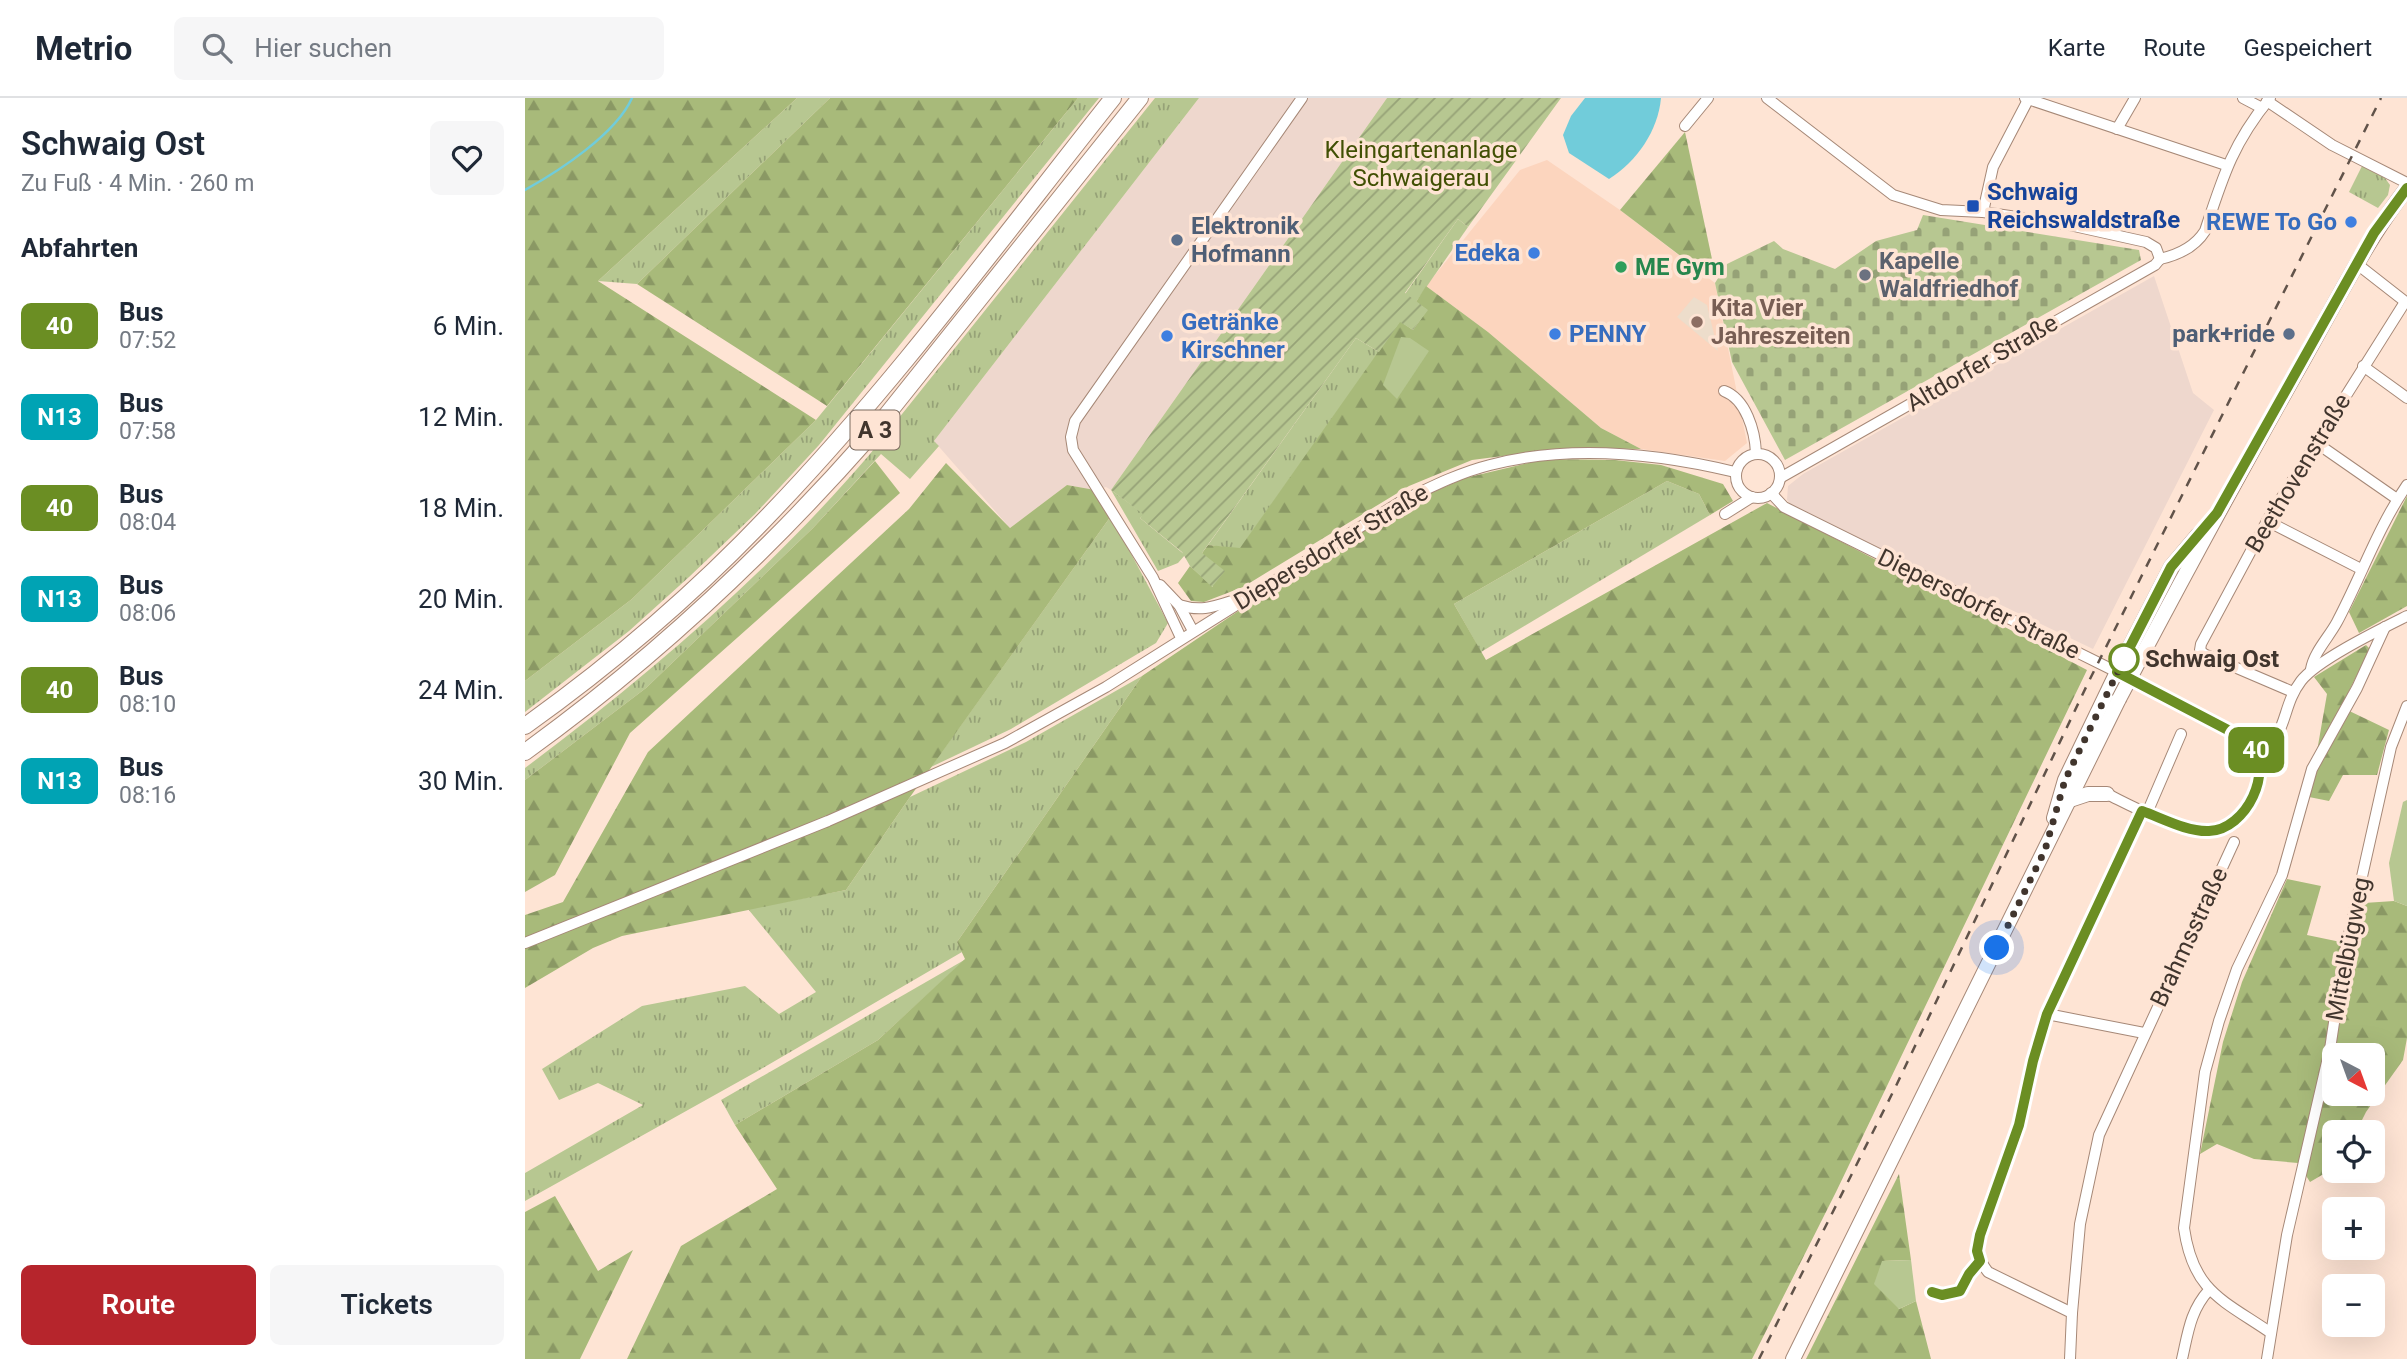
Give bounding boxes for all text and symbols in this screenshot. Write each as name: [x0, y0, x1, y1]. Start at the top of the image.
search box: [174, 17, 664, 80]
text: Metrio: [35, 29, 132, 68]
icon: search: [198, 29, 236, 67]
text: Hier suchen: [254, 33, 392, 63]
text: Karte: [2048, 34, 2105, 62]
text: Route: [2143, 34, 2205, 62]
text: Gespeichert: [2243, 34, 2372, 62]
button: heart: [430, 121, 504, 195]
text: Schwaig Ost: [21, 124, 205, 163]
park label: Kleingartenanlage Schwaigerau: [1324, 136, 1518, 192]
text: Zu Fuß · 4 Min. · 260 m: [21, 170, 254, 197]
place label: Schwaig Reichswaldstraße: [1987, 178, 2180, 234]
marker: Schwaig Reichswaldstraße: [1965, 198, 1981, 214]
place label: REWE To Go: [2206, 208, 2337, 236]
place label: Elektronik Hofmann: [1191, 212, 1301, 268]
marker: REWE To Go: [2343, 214, 2359, 230]
marker: Elektronik Hofmann: [1169, 232, 1185, 248]
text: Abfahrten: [21, 233, 138, 263]
place label: Edeka: [1455, 239, 1520, 267]
marker: Edeka: [1526, 245, 1542, 261]
place label: Kapelle Waldfriedhof: [1879, 247, 2019, 303]
place label: ME Gym: [1635, 253, 1725, 281]
marker: ME Gym: [1613, 259, 1629, 275]
marker: Kapelle Waldfriedhof: [1857, 267, 1873, 283]
place label: Kita Vier Jahreszeiten: [1711, 294, 1850, 350]
text: Bus: [119, 297, 164, 327]
place label: Getränke Kirschner: [1181, 308, 1285, 364]
street label: Altdorfer Straße: [1902, 308, 2062, 418]
text: 6 Min.: [433, 311, 504, 341]
text: 40: [46, 312, 73, 340]
marker: Kita Vier Jahreszeiten: [1689, 314, 1705, 330]
place label: PENNY: [1569, 320, 1647, 348]
place label: park+ride: [2172, 320, 2275, 348]
marker: PENNY: [1547, 326, 1563, 342]
marker: park+ride: [2281, 326, 2297, 342]
text: 07:52: [119, 327, 176, 354]
marker: Getränke Kirschner: [1159, 328, 1175, 344]
text: Bus: [119, 388, 164, 418]
street label: Beethovenstraße: [2240, 388, 2356, 558]
text: 12 Min.: [418, 402, 504, 432]
text: N13: [37, 403, 82, 431]
road number: A 3: [851, 410, 899, 450]
text: 07:58: [119, 418, 176, 445]
street label: Diepersdorfer Straße: [1229, 478, 1433, 616]
text: Bus: [119, 479, 164, 509]
text: 18 Min.: [418, 493, 504, 523]
text: 40: [46, 494, 73, 522]
text: 08:04: [119, 509, 176, 536]
street label: Diepersdorfer Straße: [1873, 543, 2085, 665]
text: Bus: [119, 570, 164, 600]
text: 20 Min.: [418, 584, 504, 614]
text: N13: [37, 585, 82, 613]
text: 08:06: [119, 600, 176, 627]
marker: Schwaig Ost: [2109, 644, 2139, 674]
place label: Schwaig Ost: [2145, 645, 2279, 673]
text: Bus: [119, 661, 164, 691]
text: 24 Min.: [418, 675, 504, 705]
text: 40: [46, 676, 73, 704]
text: 08:10: [119, 691, 176, 718]
line badge: 40: [2225, 727, 2287, 773]
text: 40: [2242, 736, 2270, 764]
text: Bus: [119, 752, 164, 782]
text: 30 Min.: [418, 766, 504, 796]
text: N13: [37, 767, 82, 795]
text: 08:16: [119, 782, 176, 809]
street label: Brahmsstraße: [2145, 863, 2233, 1011]
street label: Mittelbügweg: [2320, 875, 2376, 1023]
your location: [1979, 930, 2014, 965]
north arrow: [2322, 1043, 2385, 1106]
map controls: [2322, 1043, 2385, 1337]
button: locate: [2322, 1120, 2385, 1183]
button: +: [2322, 1197, 2385, 1260]
button: Route: [21, 1265, 256, 1345]
button: Tickets: [270, 1265, 504, 1345]
button: −: [2322, 1274, 2385, 1337]

